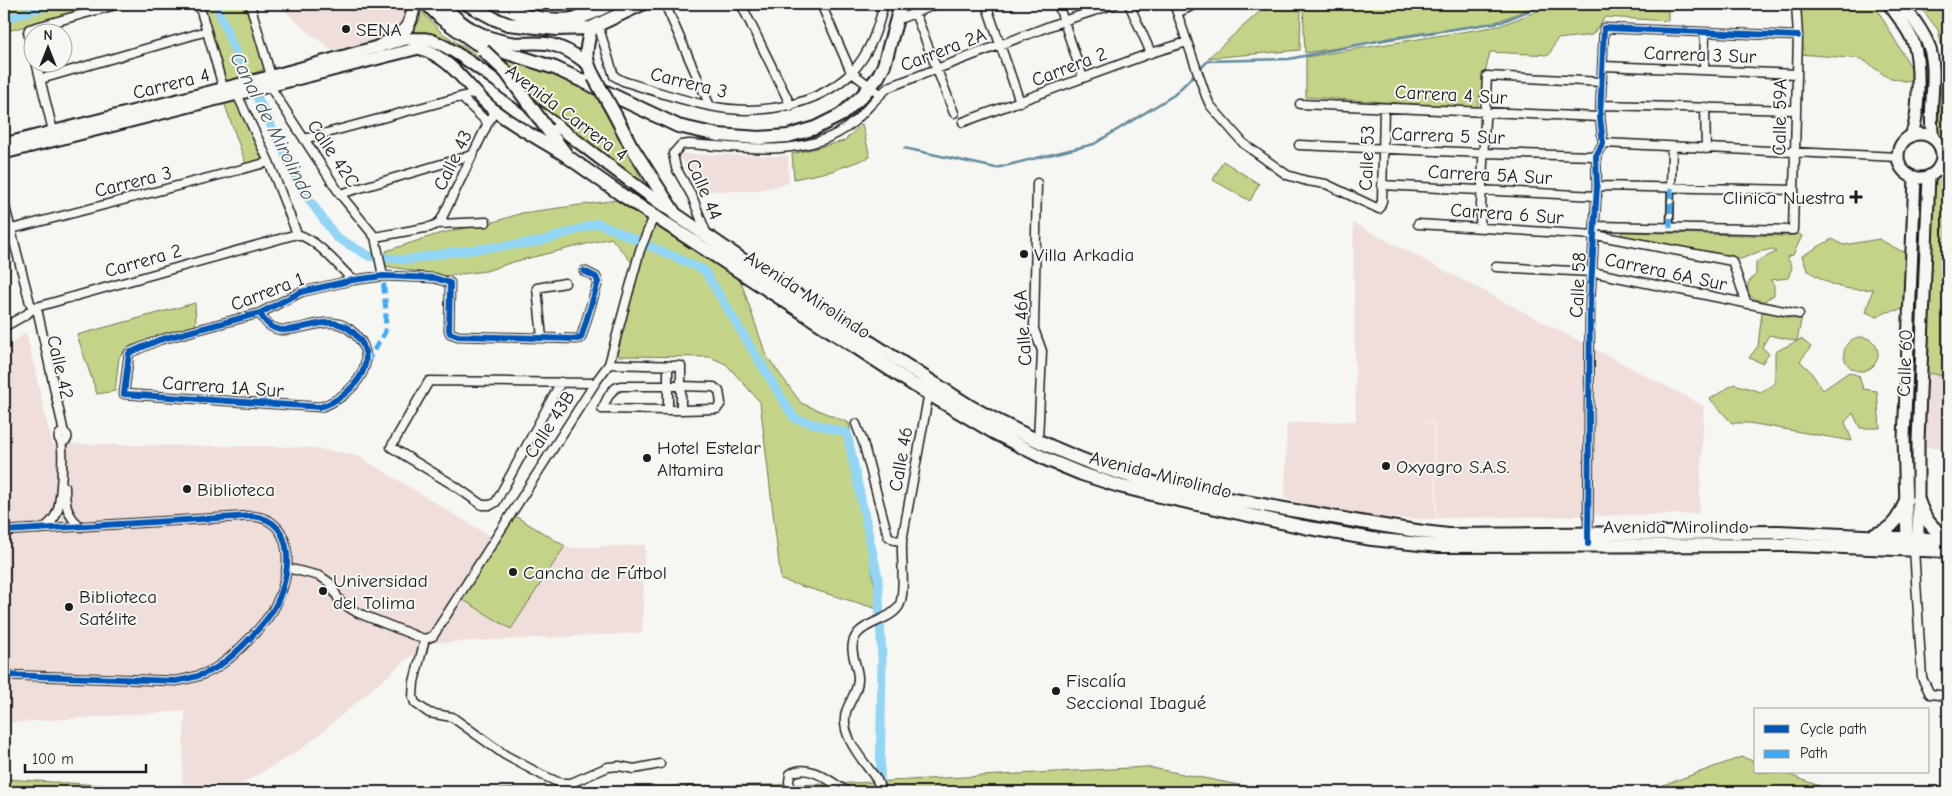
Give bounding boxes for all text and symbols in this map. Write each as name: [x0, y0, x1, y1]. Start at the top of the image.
place label: SENA: [356, 19, 402, 41]
north arrow: [22, 22, 72, 72]
marker: SENA: [340, 23, 352, 35]
street label: Carrera 2A: [897, 24, 989, 76]
text: N: [43, 27, 53, 44]
street label: Carrera 3 Sur: [1643, 42, 1757, 68]
street label: Carrera 2: [1029, 43, 1110, 91]
water label: Canal de Mirolindo: [225, 48, 320, 204]
street label: Avenida Carrera 4: [501, 60, 632, 166]
street label: Carrera 3: [648, 63, 730, 103]
street label: Carrera 4: [131, 64, 212, 104]
street label: Calle 59A: [1768, 78, 1792, 156]
street label: Carrera 4 Sur: [1394, 81, 1508, 109]
street label: Calle 42C: [303, 116, 364, 192]
street label: Carrera 5 Sur: [1391, 123, 1505, 149]
street label: Calle 53: [1355, 125, 1379, 191]
street label: Calle 43: [429, 127, 477, 194]
street label: Calle 44: [681, 156, 727, 223]
street label: Carrera 5A Sur: [1427, 161, 1553, 189]
street label: Carrera 3: [92, 162, 174, 202]
place label: Clinica Nuestra: [1723, 187, 1845, 209]
marker: Clinica Nuestra: [1849, 190, 1863, 204]
street label: Carrera 6 Sur: [1450, 199, 1565, 229]
street label: Carrera 2: [102, 240, 184, 282]
place label: Villa Arkadia: [1034, 244, 1134, 266]
street label: Avenida Mirolindo: [740, 246, 875, 344]
marker: Villa Arkadia: [1018, 248, 1030, 260]
street label: Carrera 6A Sur: [1603, 248, 1729, 296]
street label: Calle 58: [1565, 252, 1591, 318]
street label: Carrera 1: [228, 268, 307, 316]
street label: Calle 46A: [1009, 289, 1037, 367]
street label: Calle 60: [1893, 329, 1917, 397]
street label: Calle 42: [42, 333, 78, 401]
street label: Carrera 1A Sur: [161, 372, 285, 402]
street label: Calle 43B: [520, 387, 580, 463]
street label: Calle 46: [884, 425, 917, 493]
place label: Hotel Estelar Altamira: [657, 437, 761, 481]
street label: Avenida Mirolindo: [1087, 447, 1234, 503]
marker: Hotel Estelar Altamira: [641, 452, 653, 464]
place label: Oxyagro S.A.S.: [1396, 456, 1510, 478]
marker: Oxyagro S.A.S.: [1380, 460, 1392, 472]
place label: Biblioteca: [197, 479, 275, 501]
marker: Biblioteca: [181, 483, 193, 495]
street label: Avenida Mirolindo: [1603, 516, 1749, 538]
place label: Cancha de Fútbol: [523, 562, 667, 584]
marker: Cancha de Fútbol: [507, 566, 519, 578]
place label: Universidad del Tolima: [333, 570, 428, 614]
marker: Universidad del Tolima: [317, 585, 329, 597]
place label: Biblioteca Satélite: [79, 586, 157, 630]
marker: Biblioteca Satélite: [63, 601, 75, 613]
place label: Fiscalía Seccional Ibagué: [1066, 670, 1206, 714]
marker: Fiscalía Seccional Ibagué: [1050, 685, 1062, 697]
legend: [1754, 708, 1930, 774]
text: Cycle path: [1800, 720, 1867, 738]
scale bar: [25, 741, 146, 773]
text: Path: [1800, 744, 1828, 762]
text: 100 m: [32, 750, 74, 768]

